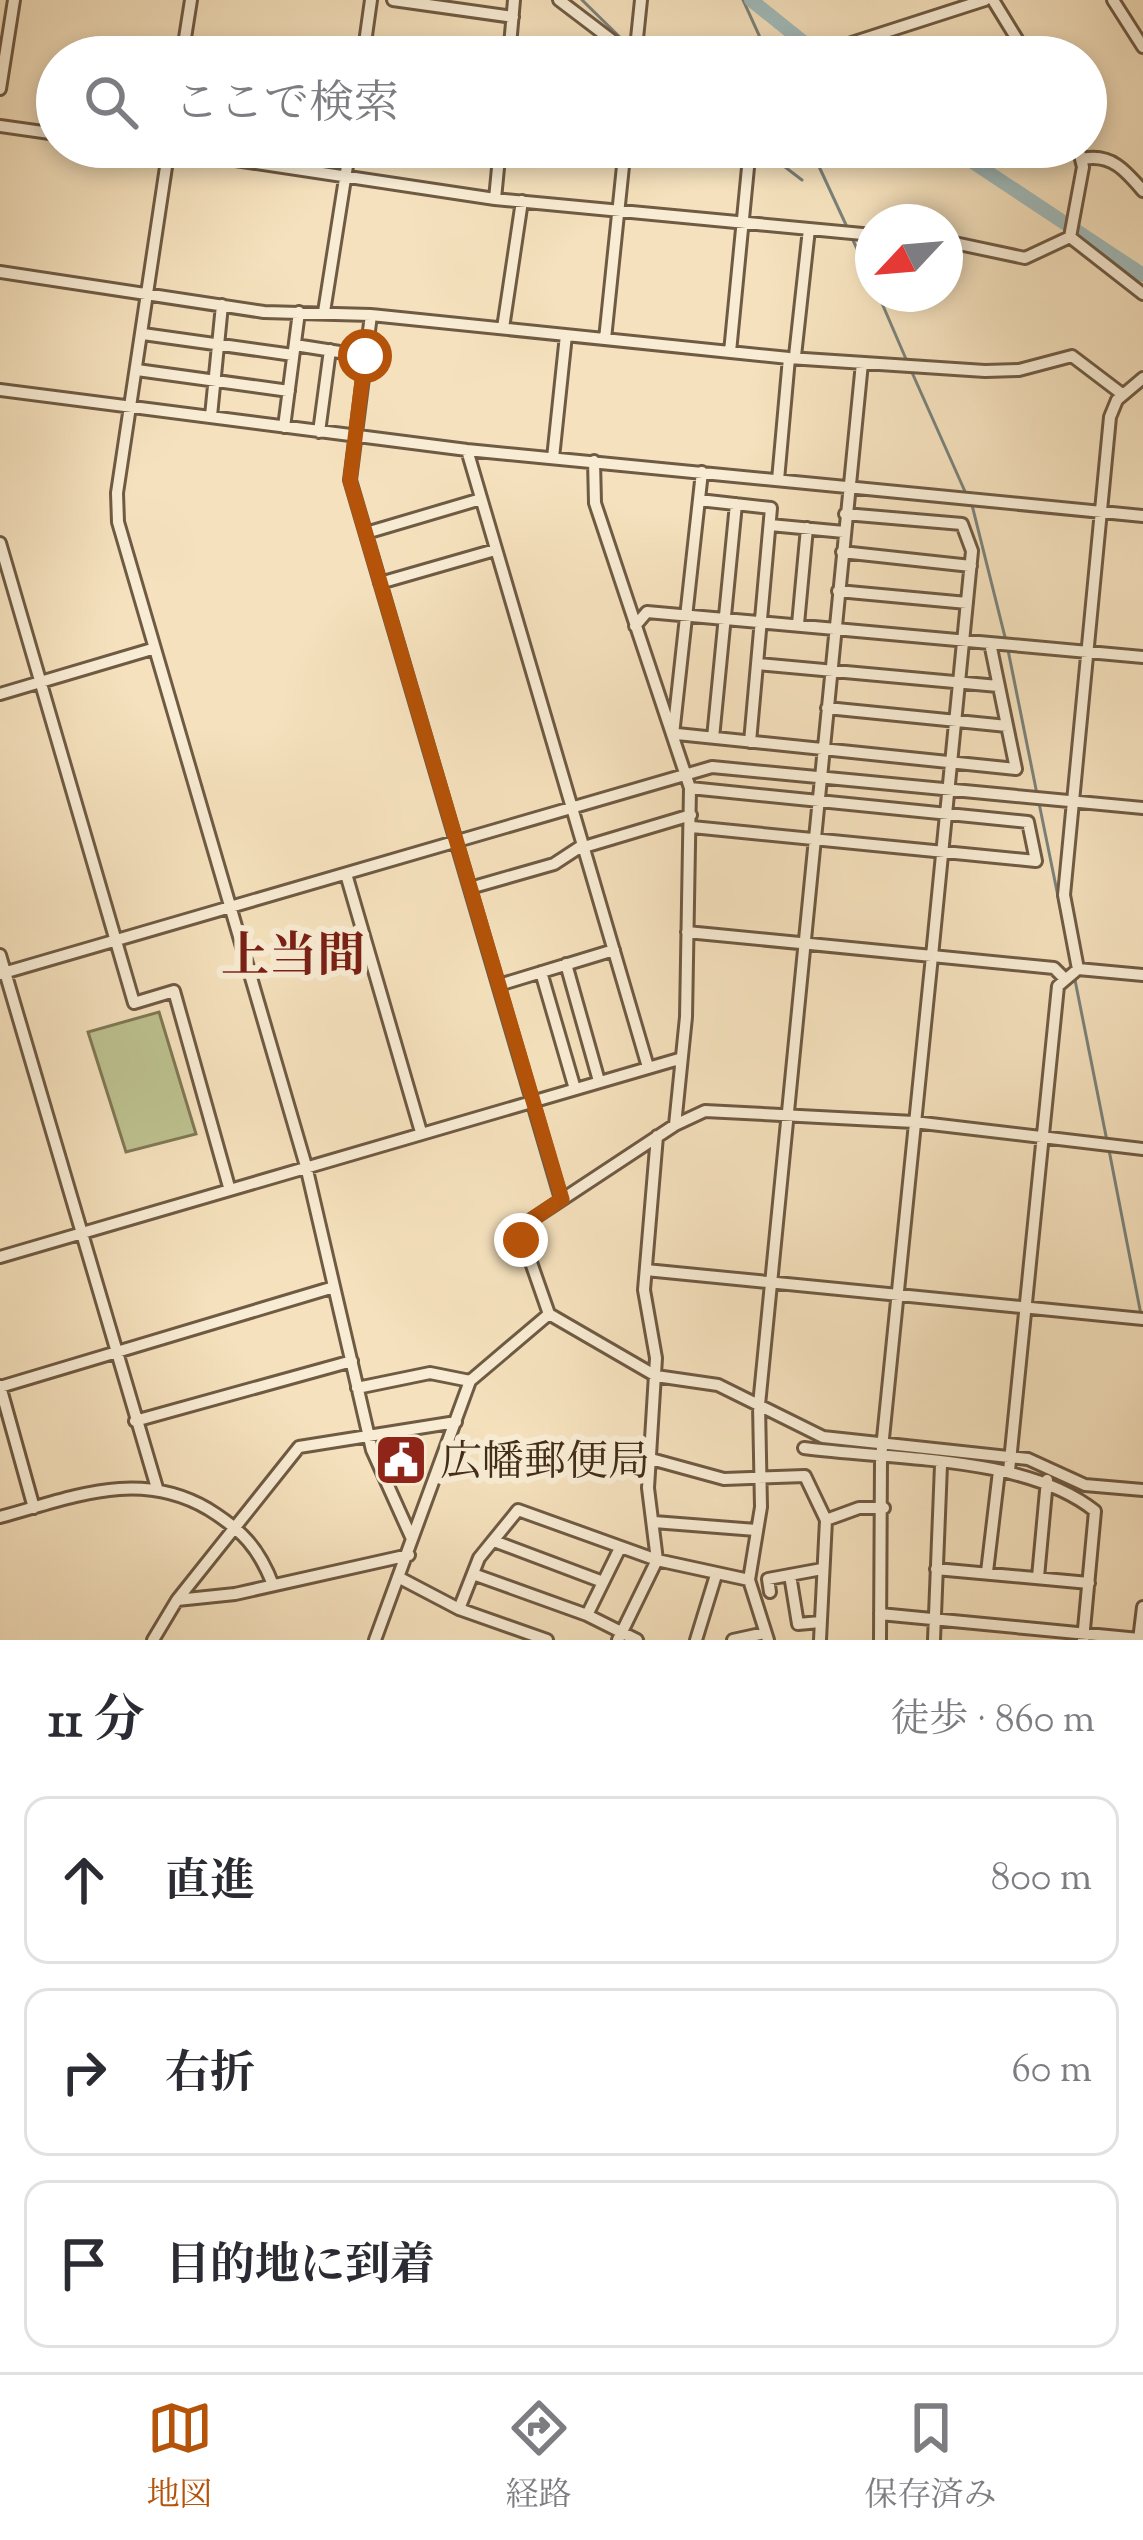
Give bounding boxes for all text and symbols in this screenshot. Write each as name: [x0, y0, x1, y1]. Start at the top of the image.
search box: [36, 36, 1107, 168]
icon: search: [78, 69, 144, 135]
text: ここで検索: [174, 74, 399, 139]
north arrow: [855, 204, 963, 312]
route start: [338, 329, 392, 383]
district label: 上当間: [221, 925, 365, 994]
route end: [494, 1213, 548, 1267]
public building icon: 広幡郵便局: [373, 1432, 429, 1488]
place label: 広幡郵便局: [440, 1435, 650, 1495]
text: 11 分: [48, 1687, 145, 1760]
text: 徒歩 · 860 m: [890, 1694, 1095, 1750]
icon: ahead: [51, 1847, 117, 1913]
text: 直進: [165, 1852, 255, 1917]
text: 800 m: [991, 1852, 1092, 1908]
icon: right: [51, 2039, 117, 2105]
text: 右折: [165, 2044, 255, 2109]
text: 60 m: [1011, 2044, 1092, 2100]
icon: arrive: [51, 2231, 117, 2297]
text: 目的地に到着: [165, 2236, 435, 2301]
tab: 地図: [147, 2395, 213, 2521]
tab: 経路: [506, 2395, 572, 2521]
tab: 保存済み: [865, 2395, 997, 2521]

